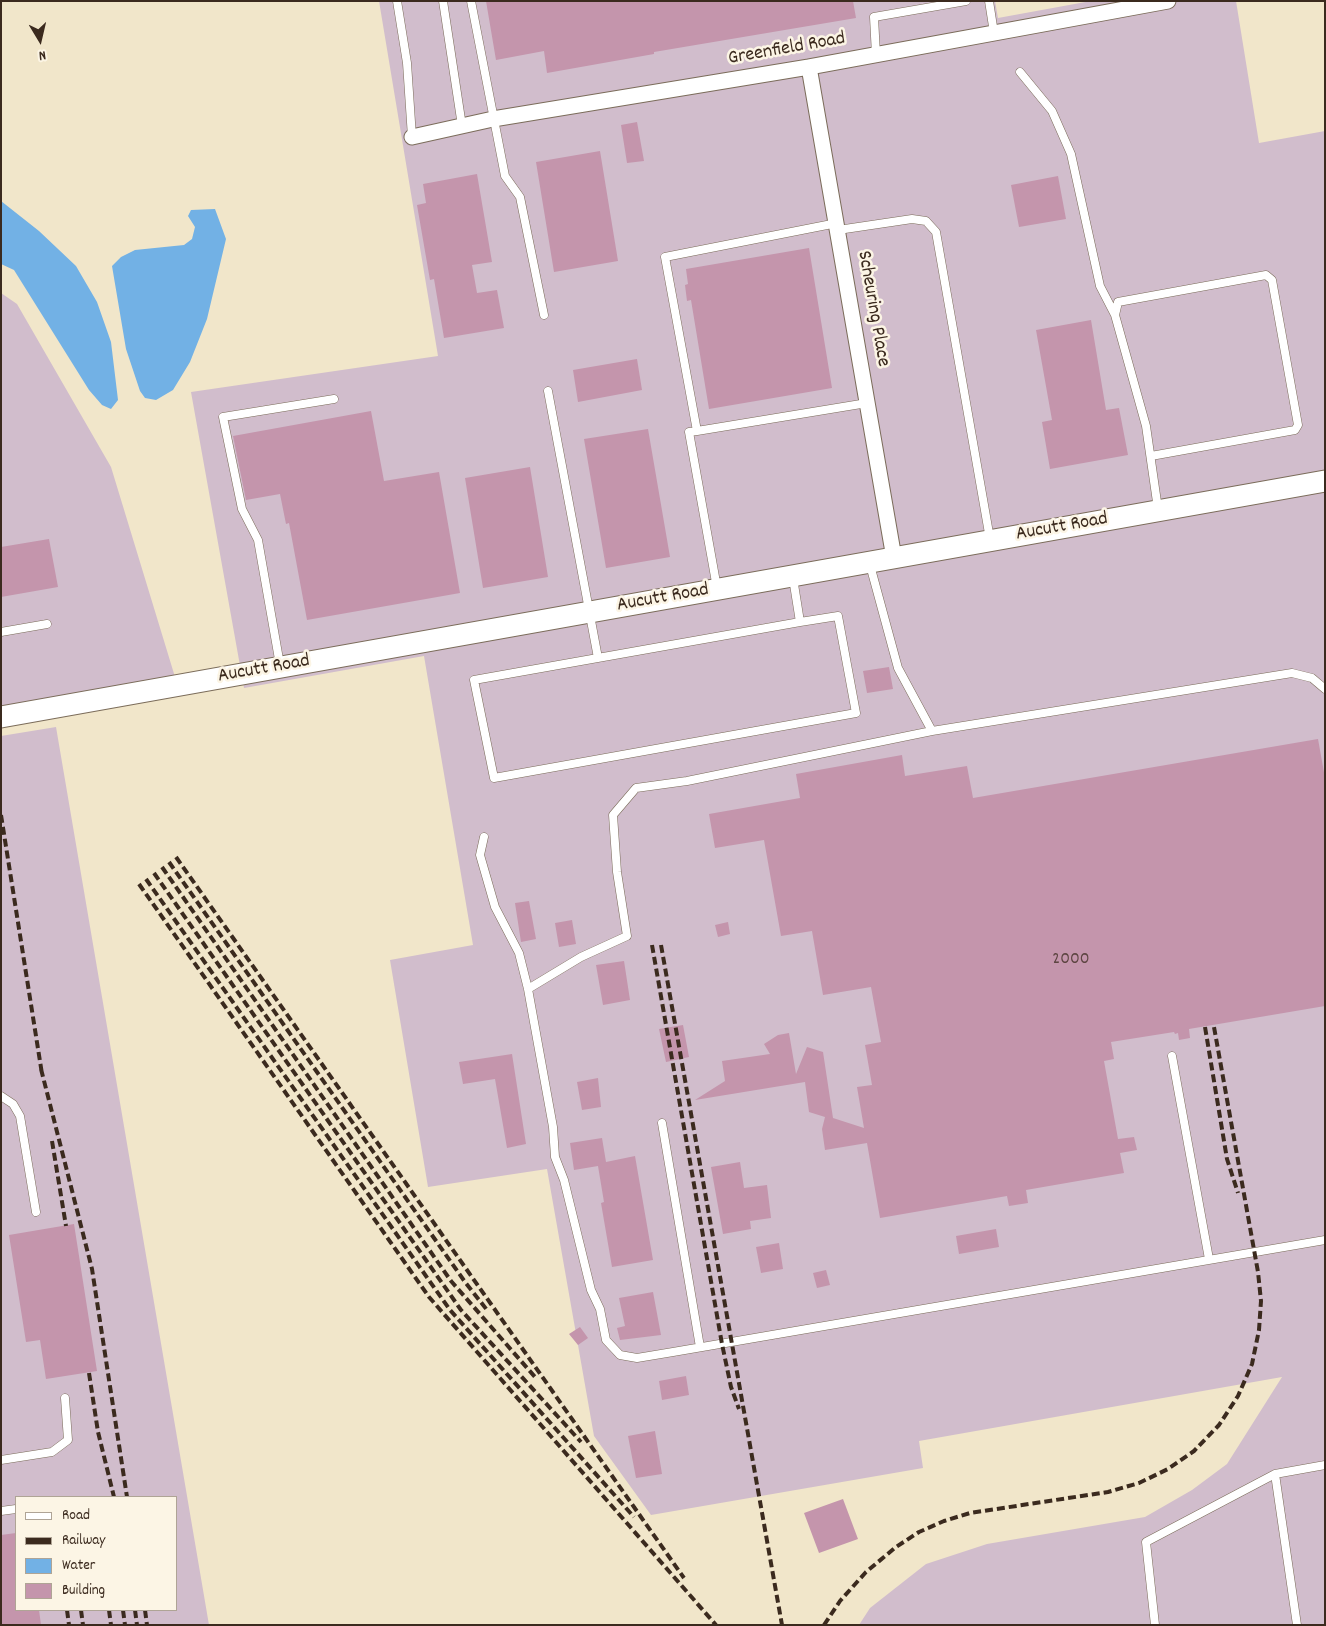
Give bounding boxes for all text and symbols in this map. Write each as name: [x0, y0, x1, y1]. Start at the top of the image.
north arrow: [15, 15, 65, 65]
street label: Greenfield Road: [727, 28, 847, 72]
text: N: [37, 44, 47, 65]
street label: Scheuring Place: [850, 249, 894, 369]
street label: Aucutt Road: [1014, 508, 1110, 548]
street label: Aucutt Road: [615, 579, 711, 619]
street label: Aucutt Road: [216, 650, 312, 690]
house number: 2000: [1052, 950, 1090, 972]
legend: [15, 1496, 178, 1611]
text: Road: [62, 1505, 90, 1527]
text: Railway: [62, 1530, 105, 1552]
text: Water: [62, 1555, 95, 1577]
text: Building: [62, 1580, 105, 1602]

